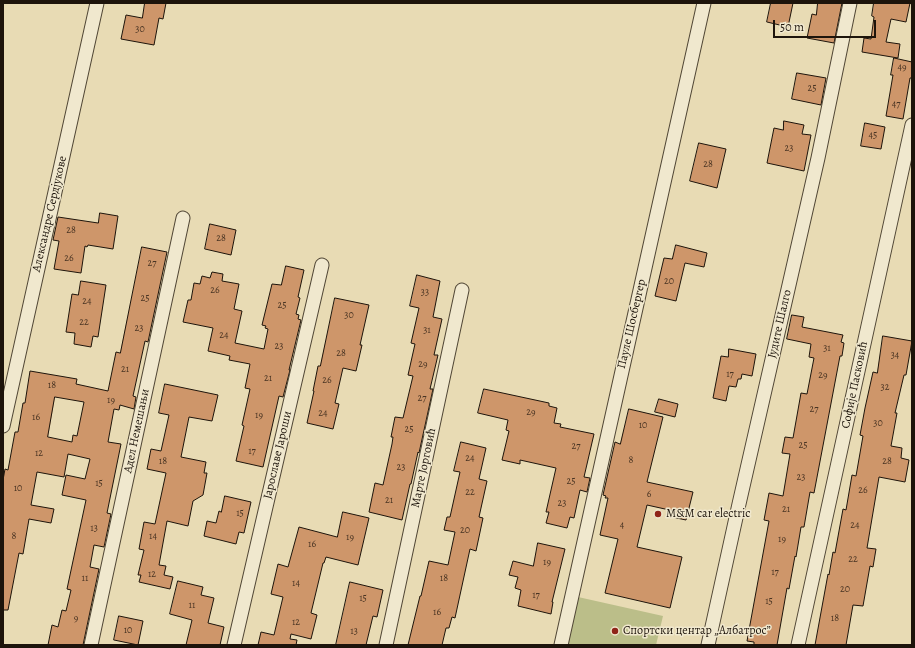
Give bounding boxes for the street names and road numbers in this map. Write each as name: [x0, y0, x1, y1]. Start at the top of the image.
street label: Александре Сердјукове: [30, 155, 70, 273]
street label: Пауле Шосбергер: [615, 278, 649, 370]
street label: Јудите Шалго: [765, 288, 795, 360]
street label: Софије Пасковић: [839, 340, 871, 430]
street label: Адел Немешањи: [121, 388, 153, 474]
street label: Јарославе Јароши: [261, 410, 295, 500]
street label: Марте Јорговић: [409, 427, 439, 509]

